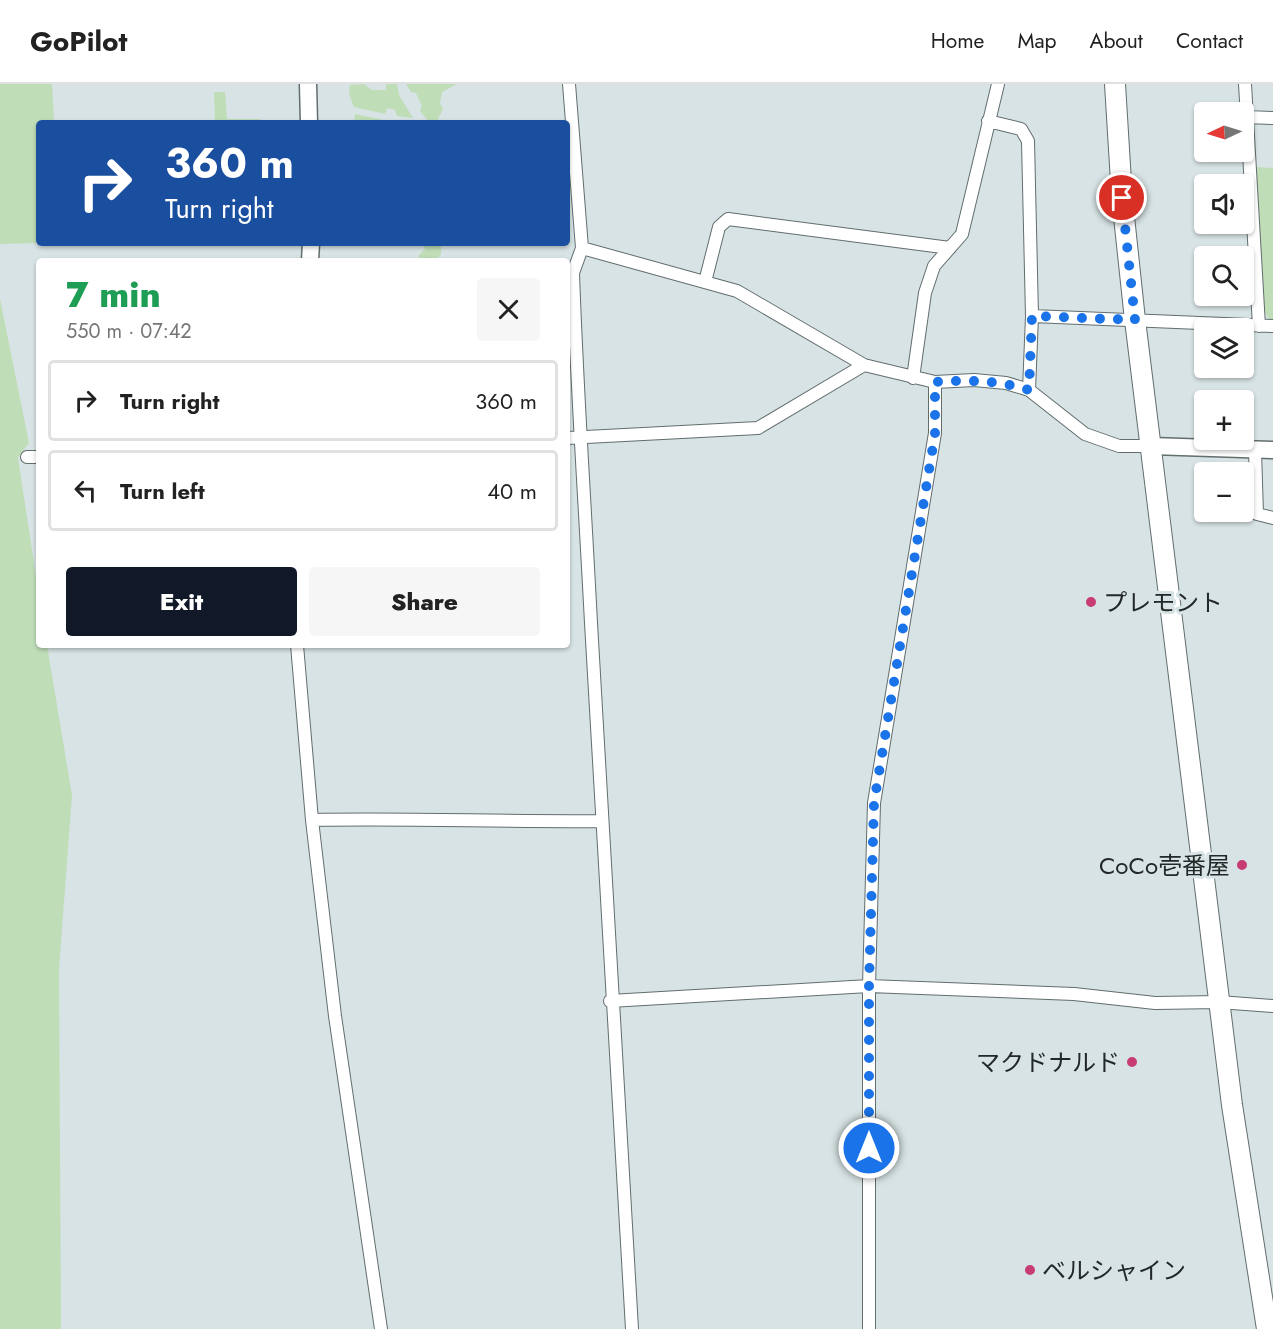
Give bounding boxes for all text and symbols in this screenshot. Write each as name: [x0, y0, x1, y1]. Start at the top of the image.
text: GoPilot: [30, 21, 127, 62]
text: Home: [931, 26, 984, 56]
text: Map: [1017, 26, 1057, 56]
text: About: [1090, 26, 1143, 56]
text: Contact: [1176, 26, 1243, 56]
north arrow: [1194, 102, 1254, 162]
map controls: [1194, 102, 1254, 522]
text: 360 m: [165, 133, 294, 194]
icon: right: [66, 144, 144, 222]
pin: [1096, 172, 1147, 223]
button: sound: [1194, 174, 1254, 234]
icon: arrive: [1105, 181, 1138, 214]
text: Turn right: [165, 189, 273, 228]
button: search: [1194, 246, 1254, 306]
text: 7 min: [66, 268, 161, 320]
button: close: [477, 278, 540, 341]
text: 550 m · 07:42: [66, 317, 192, 346]
button: layers: [1194, 318, 1254, 378]
icon: right: [69, 384, 102, 417]
text: Turn right: [120, 385, 220, 417]
text: 360 m: [475, 385, 537, 417]
button: +: [1194, 390, 1254, 450]
button: −: [1194, 462, 1254, 522]
icon: left: [69, 474, 102, 507]
text: Turn left: [120, 475, 205, 507]
text: 40 m: [487, 475, 537, 507]
button: Exit: [66, 567, 297, 636]
button: Share: [309, 567, 540, 636]
place label: プレモント: [1103, 585, 1223, 620]
marker: プレモント: [1084, 595, 1098, 609]
place label: CoCo壱番屋: [1099, 848, 1230, 883]
marker: CoCo壱番屋: [1235, 858, 1249, 872]
place label: マクドナルド: [976, 1045, 1120, 1080]
marker: マクドナルド: [1125, 1055, 1139, 1069]
position arrow: [837, 1116, 901, 1180]
place label: ベルシャイン: [1042, 1253, 1186, 1288]
marker: ベルシャイン: [1023, 1263, 1037, 1277]

